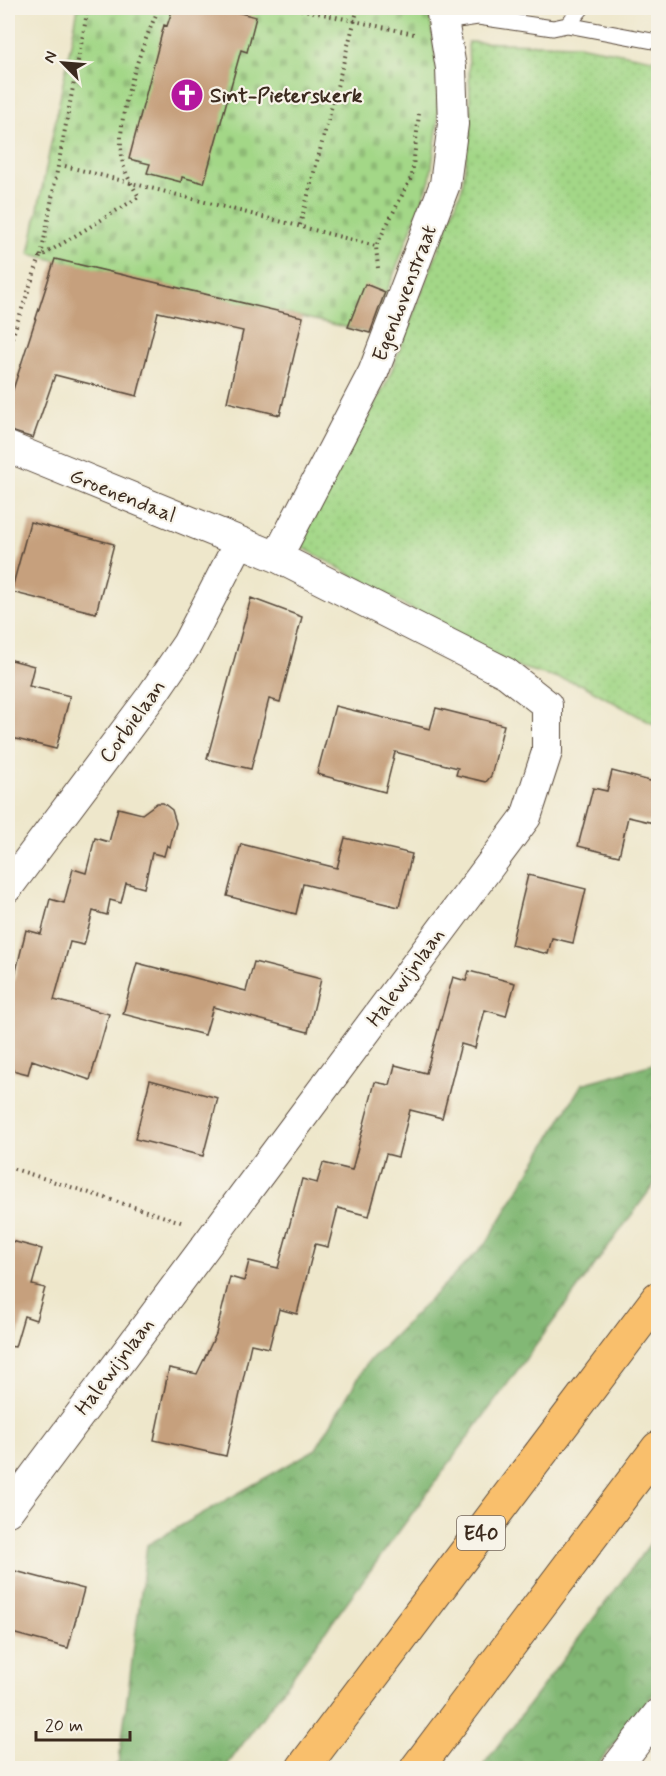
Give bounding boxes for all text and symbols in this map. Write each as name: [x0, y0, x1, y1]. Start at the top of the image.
north arrow: [33, 33, 93, 93]
text: N: [39, 48, 63, 67]
church icon: Sint-Pieterskerk: [169, 77, 205, 113]
place label: Sint-Pieterskerk: [210, 82, 363, 110]
street label: Egenhovenstraat: [366, 221, 444, 366]
street label: Groenendaal: [65, 462, 180, 530]
street label: Corbielaan: [93, 674, 173, 769]
street label: Halewijnlaan: [360, 923, 451, 1033]
street label: Halewijnlaan: [69, 1312, 161, 1421]
road number: E40: [457, 1516, 505, 1550]
scale bar: [36, 1704, 130, 1742]
text: 20 m: [45, 1714, 83, 1738]

